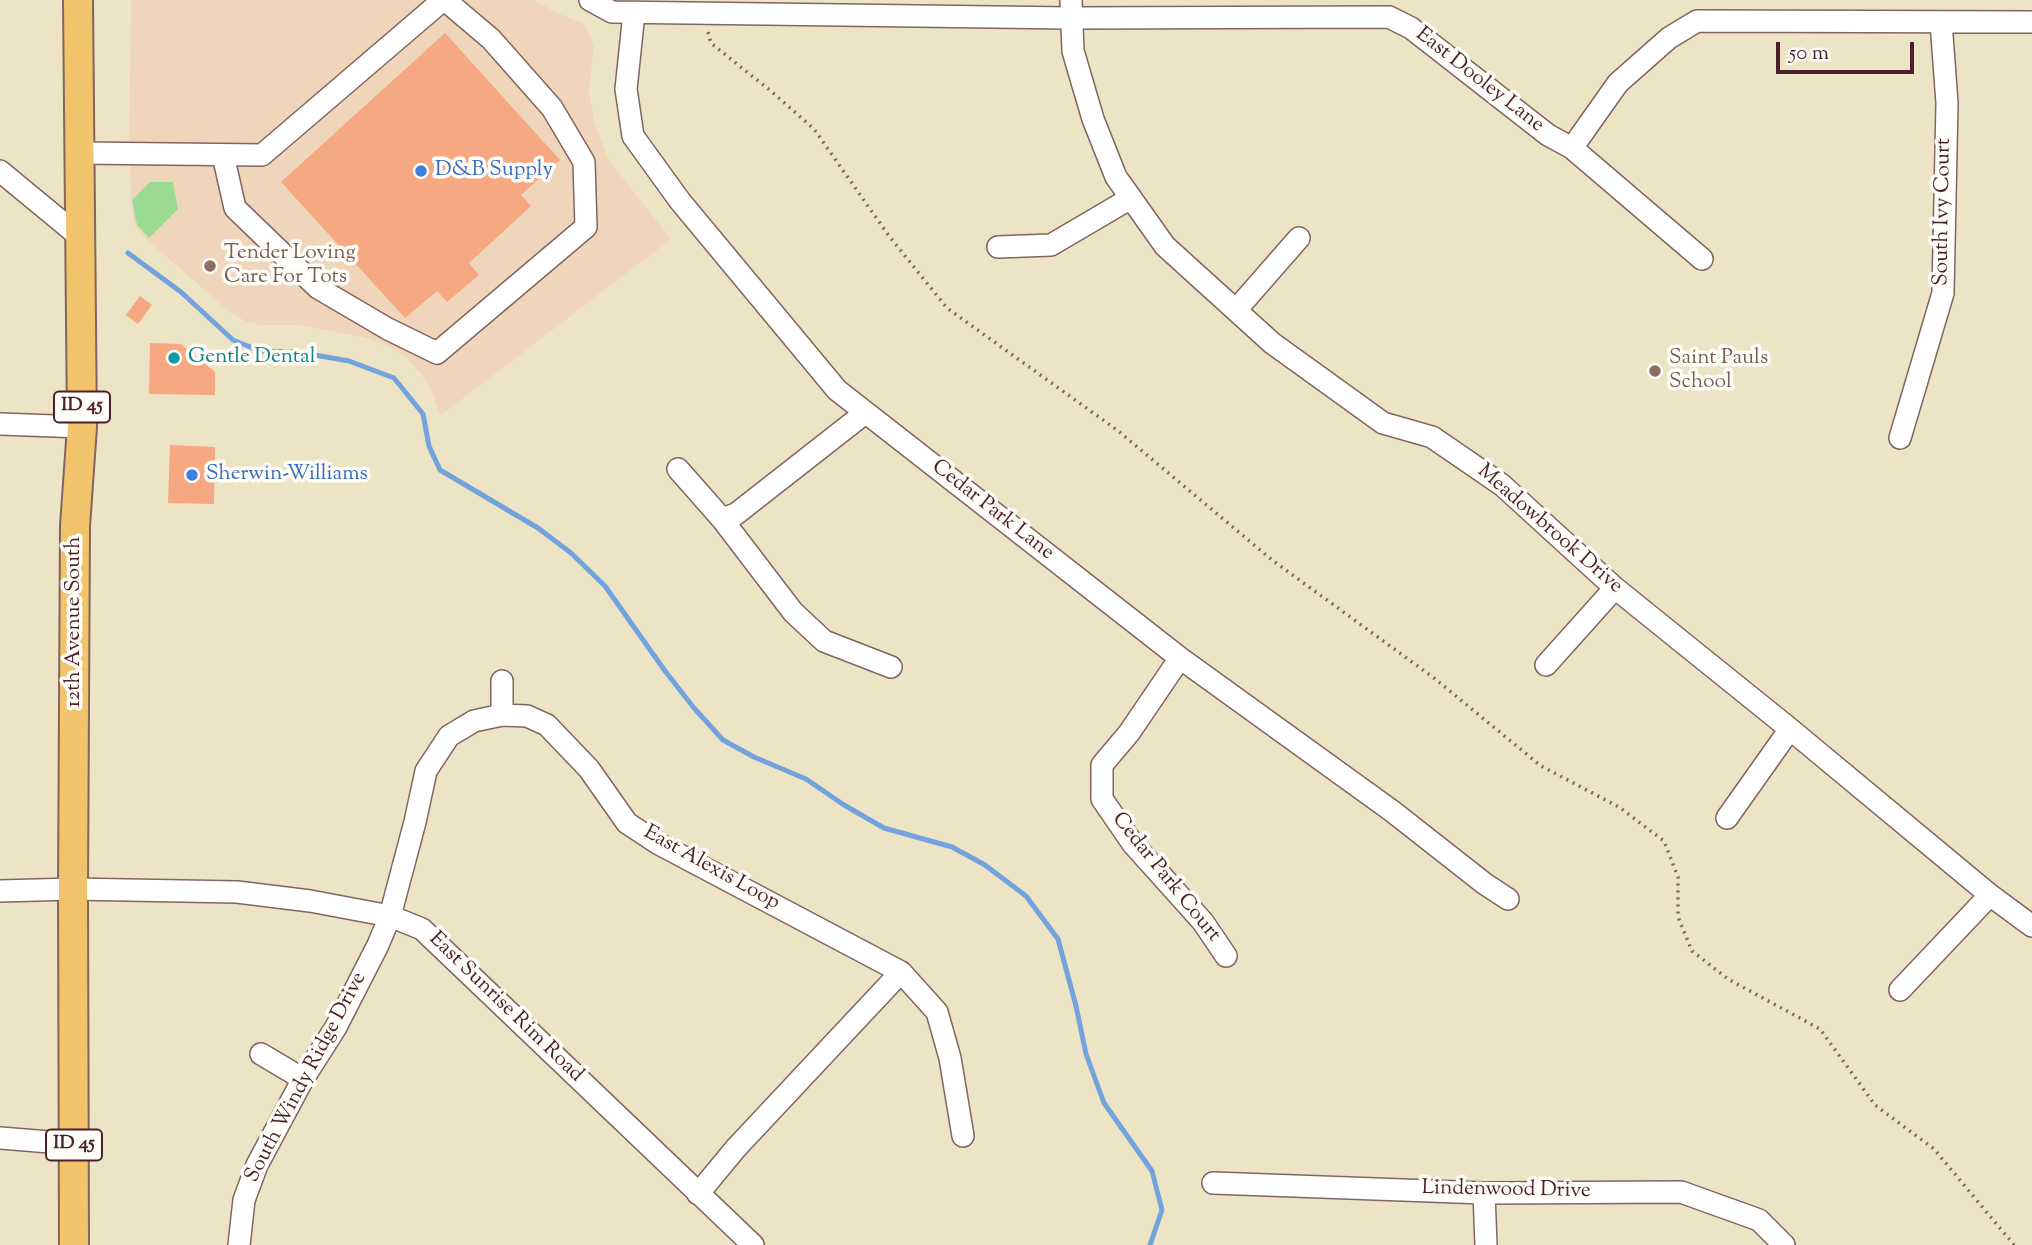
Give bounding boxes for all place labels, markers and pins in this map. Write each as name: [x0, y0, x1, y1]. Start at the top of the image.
place label: D&B Supply: [435, 158, 553, 184]
marker: D&B Supply: [413, 163, 429, 179]
place label: Tender Loving Care For Tots: [224, 241, 356, 291]
marker: Tender Loving Care For Tots: [202, 258, 218, 274]
place label: Gentle Dental: [188, 345, 316, 371]
place label: Saint Pauls School: [1669, 346, 1768, 396]
marker: Gentle Dental: [166, 350, 182, 366]
marker: Saint Pauls School: [1647, 363, 1663, 379]
place label: Sherwin-Williams: [206, 462, 368, 488]
marker: Sherwin-Williams: [184, 467, 200, 483]

